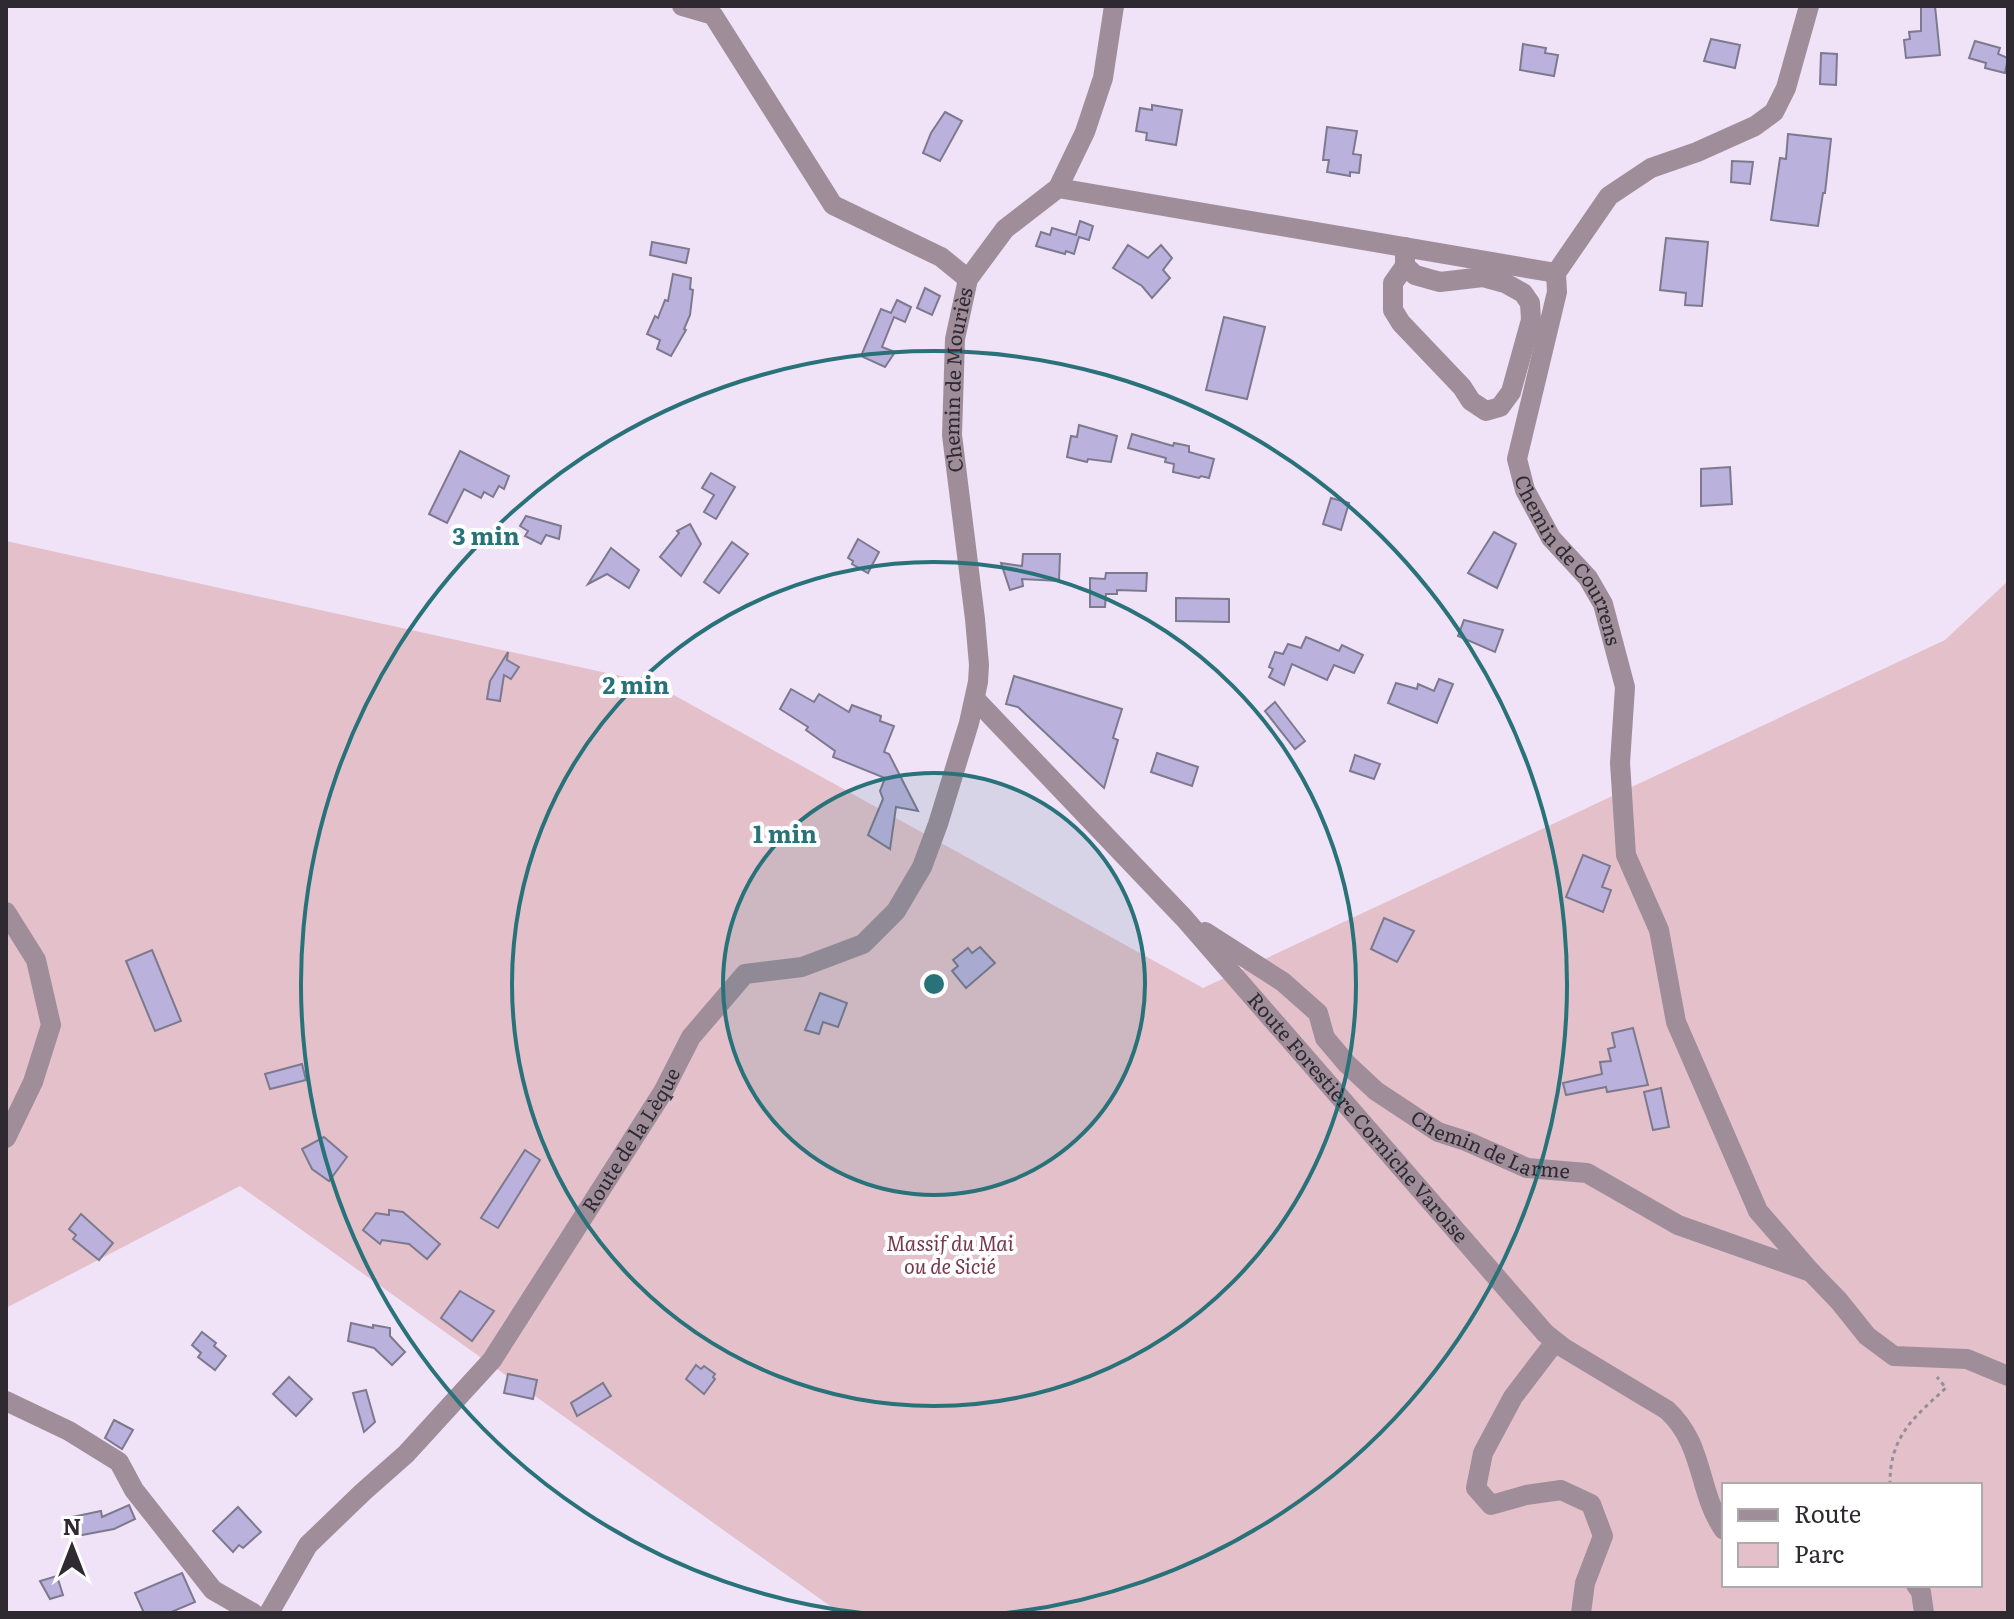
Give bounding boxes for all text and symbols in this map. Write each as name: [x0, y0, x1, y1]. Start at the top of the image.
street label: Chemin de Mouriès: [935, 284, 979, 475]
street label: Chemin de Courrens: [1509, 472, 1630, 648]
text: 3 min: [452, 517, 520, 552]
text: 2 min: [602, 666, 670, 701]
text: 1 min: [753, 815, 817, 850]
centre of rings: [920, 970, 948, 998]
street label: Route Forestière Corniche Varoise: [1242, 985, 1477, 1248]
street label: Route de la Lèque: [573, 1062, 686, 1217]
street label: Chemin de Larme: [1406, 1101, 1571, 1185]
park label: Massif du Mai ou de Sicié: [886, 1227, 1014, 1280]
legend: [1722, 1483, 1982, 1587]
text: Route: [1794, 1495, 1861, 1530]
north arrow: [32, 1507, 112, 1587]
text: N: [63, 1509, 81, 1542]
text: Parc: [1794, 1535, 1844, 1570]

